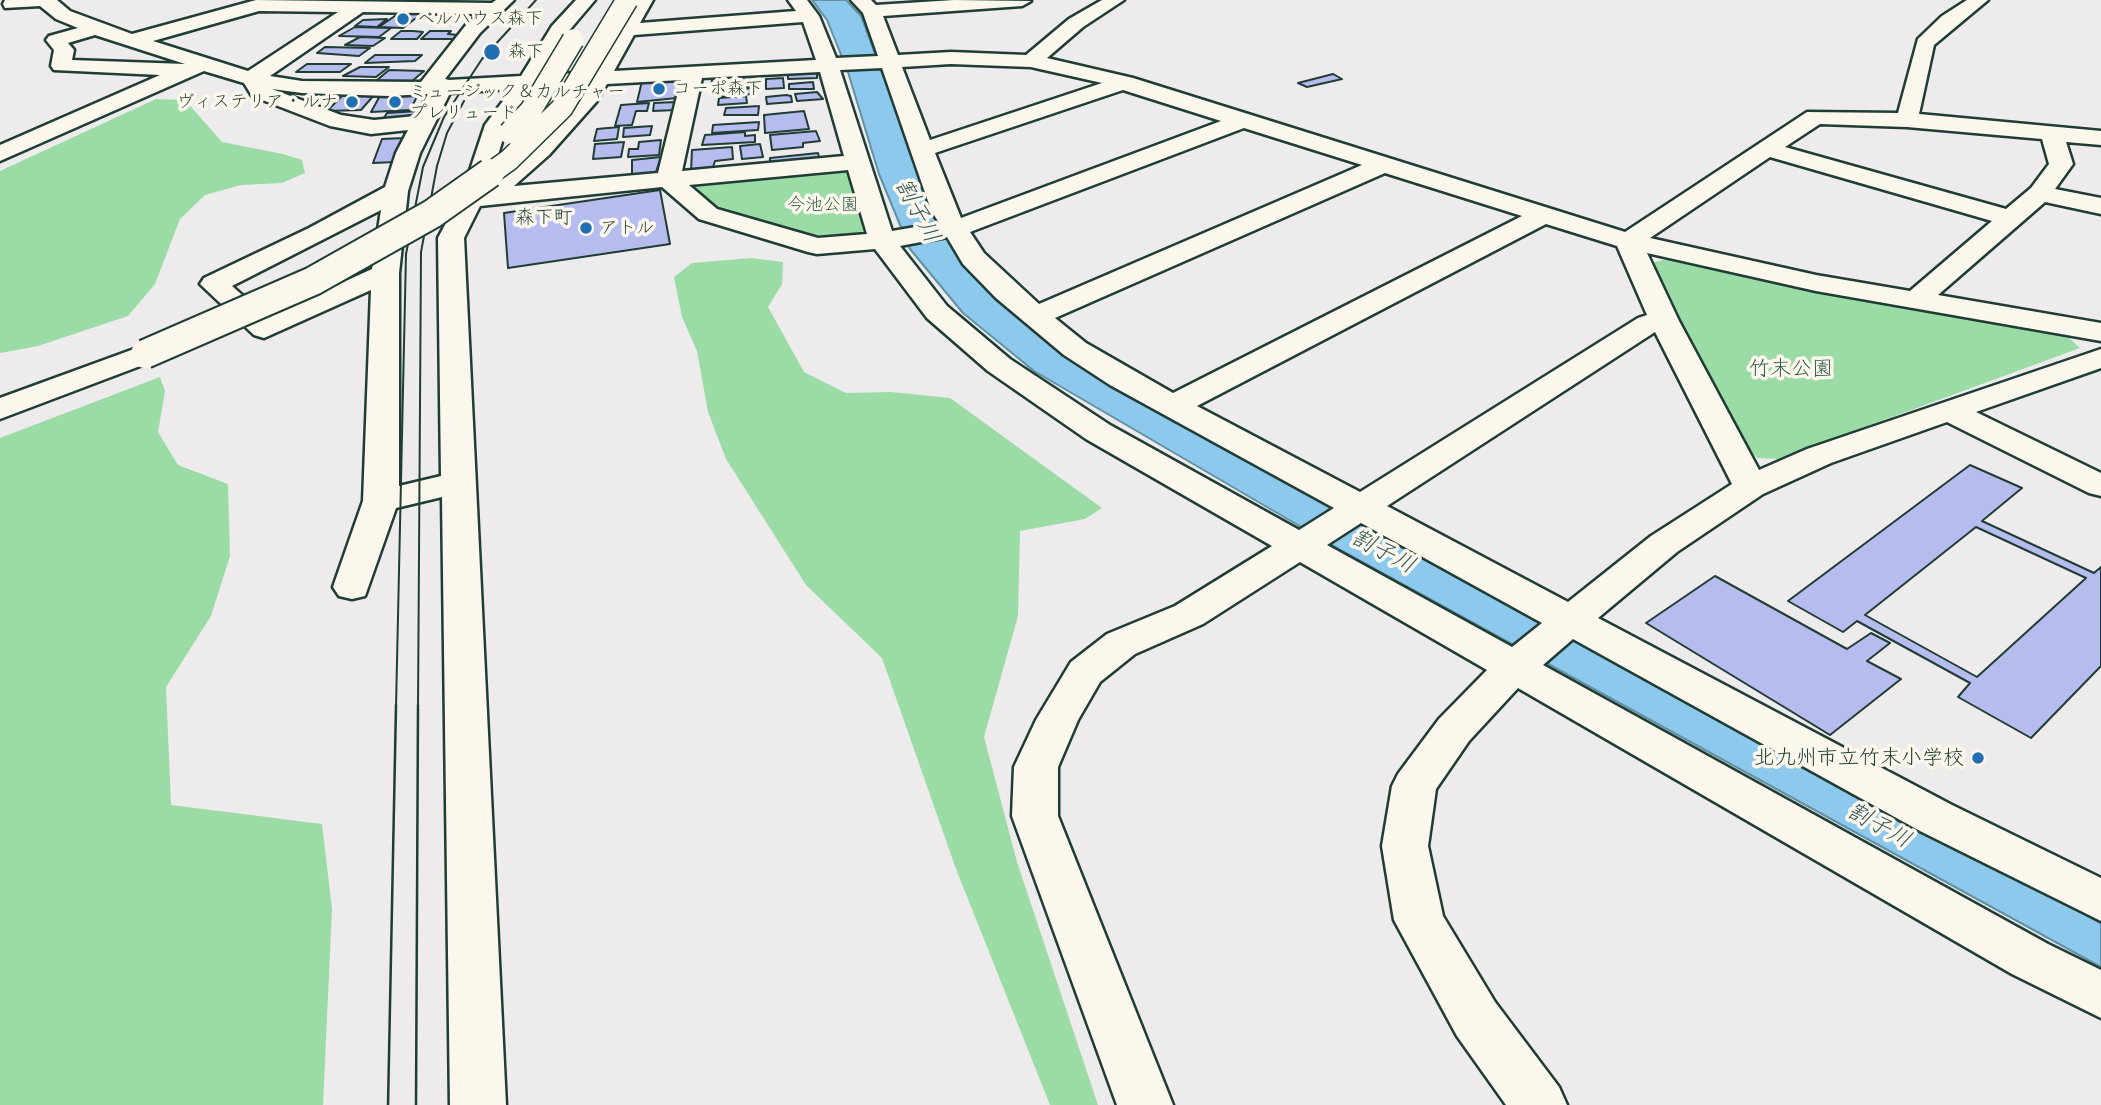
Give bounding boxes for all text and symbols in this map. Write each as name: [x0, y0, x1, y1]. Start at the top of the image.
place label: ベルハウス森下: [417, 8, 543, 30]
marker: ベルハウス森下: [395, 11, 411, 27]
place label: 森下: [508, 41, 544, 63]
marker: 森下: [482, 42, 502, 62]
place label: コーポ森下: [673, 78, 763, 100]
place label: ミュージック＆カルチャー プレリュード: [409, 81, 625, 124]
marker: コーポ森下: [651, 81, 667, 97]
place label: ヴィステリア・ルナ: [176, 91, 338, 113]
marker: ヴィステリア・ルナ: [344, 94, 360, 110]
marker: ミュージック＆カルチャー プレリュード: [387, 94, 403, 110]
water label: 割子川: [889, 174, 945, 248]
park label: 今池公園: [787, 194, 859, 216]
district label: 森下町: [516, 207, 572, 229]
place label: アトル: [600, 217, 654, 239]
marker: アトル: [578, 220, 594, 236]
park label: 竹末公園: [1749, 356, 1833, 382]
water label: 割子川: [1346, 524, 1420, 580]
place label: 北九州市立竹末小学校: [1754, 745, 1964, 771]
marker: 北九州市立竹末小学校: [1970, 750, 1986, 766]
water label: 割子川: [1842, 797, 1916, 855]

